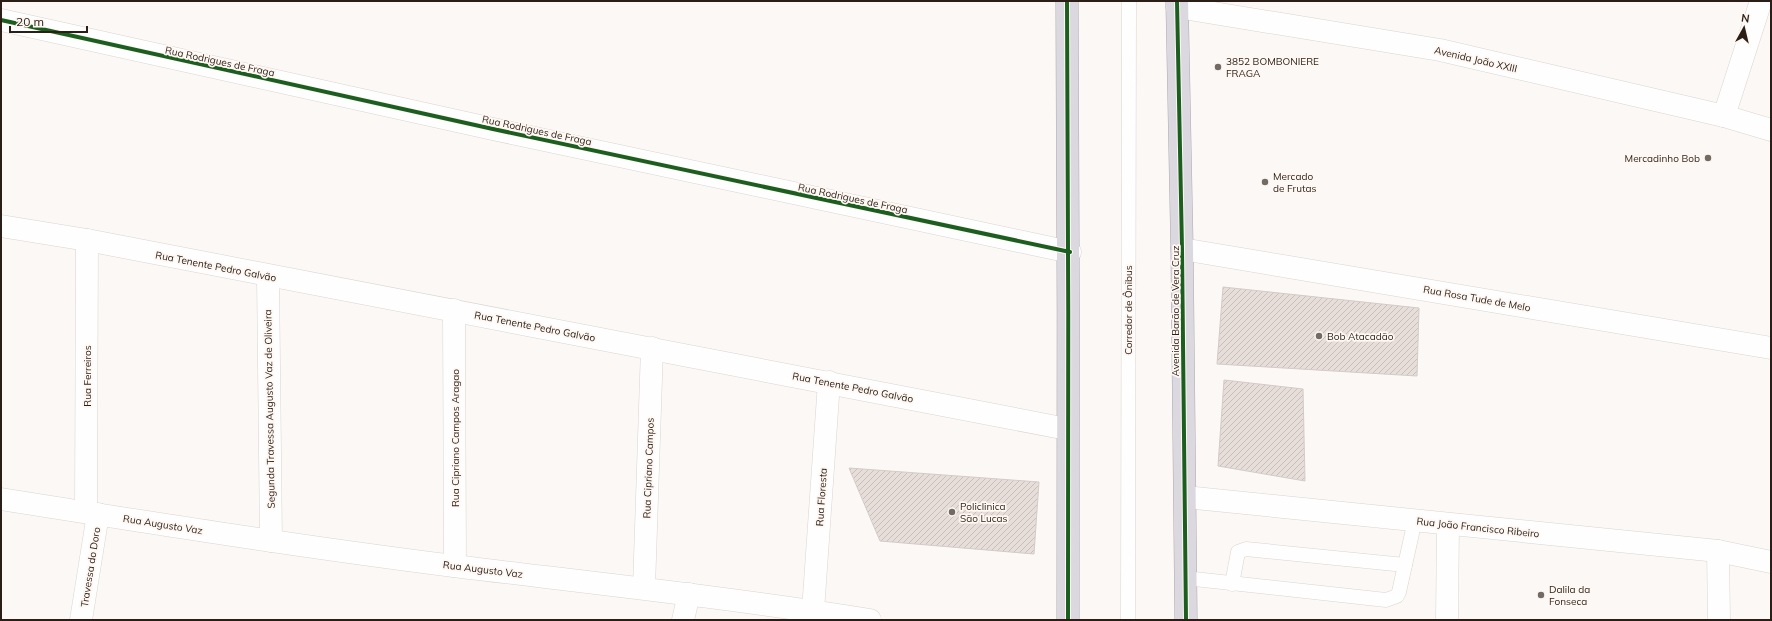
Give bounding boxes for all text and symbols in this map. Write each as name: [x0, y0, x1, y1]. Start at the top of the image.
scale bar: [10, 8, 87, 34]
north arrow: [1724, 8, 1764, 48]
text: N: [1740, 11, 1750, 26]
text: 20 m: [16, 14, 44, 29]
street label: Rua Rodrigues de Fraga: [164, 44, 276, 79]
street label: Avenida João XXIII: [1433, 44, 1519, 75]
place label: 3852 BOMBONIERE FRAGA: [1226, 55, 1319, 80]
marker: 3852 BOMBONIERE FRAGA: [1213, 62, 1223, 72]
street label: Rua Rodrigues de Fraga: [481, 113, 593, 148]
place label: Mercadinho Bob: [1625, 152, 1700, 165]
marker: Mercadinho Bob: [1703, 153, 1713, 163]
place label: Mercado de Frutas: [1273, 170, 1316, 195]
marker: Mercado de Frutas: [1260, 177, 1270, 187]
street label: Rua Rodrigues de Fraga: [797, 181, 909, 216]
street label: Avenida Barão de Vera Cruz: [1169, 246, 1182, 376]
street label: Rua Tenente Pedro Galvão: [154, 248, 278, 285]
street label: Corredor de Ônibus: [1122, 265, 1135, 355]
street label: Rua Rosa Tude de Melo: [1422, 283, 1532, 314]
street label: Rua Tenente Pedro Galvão: [473, 308, 597, 345]
street label: Segunda Travessa Augusto Vaz de Oliveira: [261, 309, 278, 509]
place label: Bob Atacadão: [1327, 330, 1394, 343]
marker: Bob Atacadão: [1314, 331, 1324, 341]
street label: Rua Ferreiros: [81, 345, 94, 407]
street label: Rua Cipriano Campos Aragao: [449, 369, 462, 507]
street label: Rua Tenente Pedro Galvão: [791, 369, 915, 406]
street label: Rua Cipriano Campos: [640, 417, 657, 519]
street label: Rua Floresta: [813, 467, 830, 527]
place label: Policlinica São Lucas: [960, 500, 1008, 525]
marker: Policlinica São Lucas: [947, 507, 957, 517]
street label: Rua Augusto Vaz: [122, 512, 204, 537]
street label: Rua João Francisco Ribeiro: [1416, 515, 1540, 540]
street label: Travessa do Doro: [78, 526, 103, 608]
street label: Rua Augusto Vaz: [442, 558, 524, 581]
place label: Dalila da Fonseca: [1549, 583, 1590, 608]
marker: Dalila da Fonseca: [1536, 590, 1546, 600]

